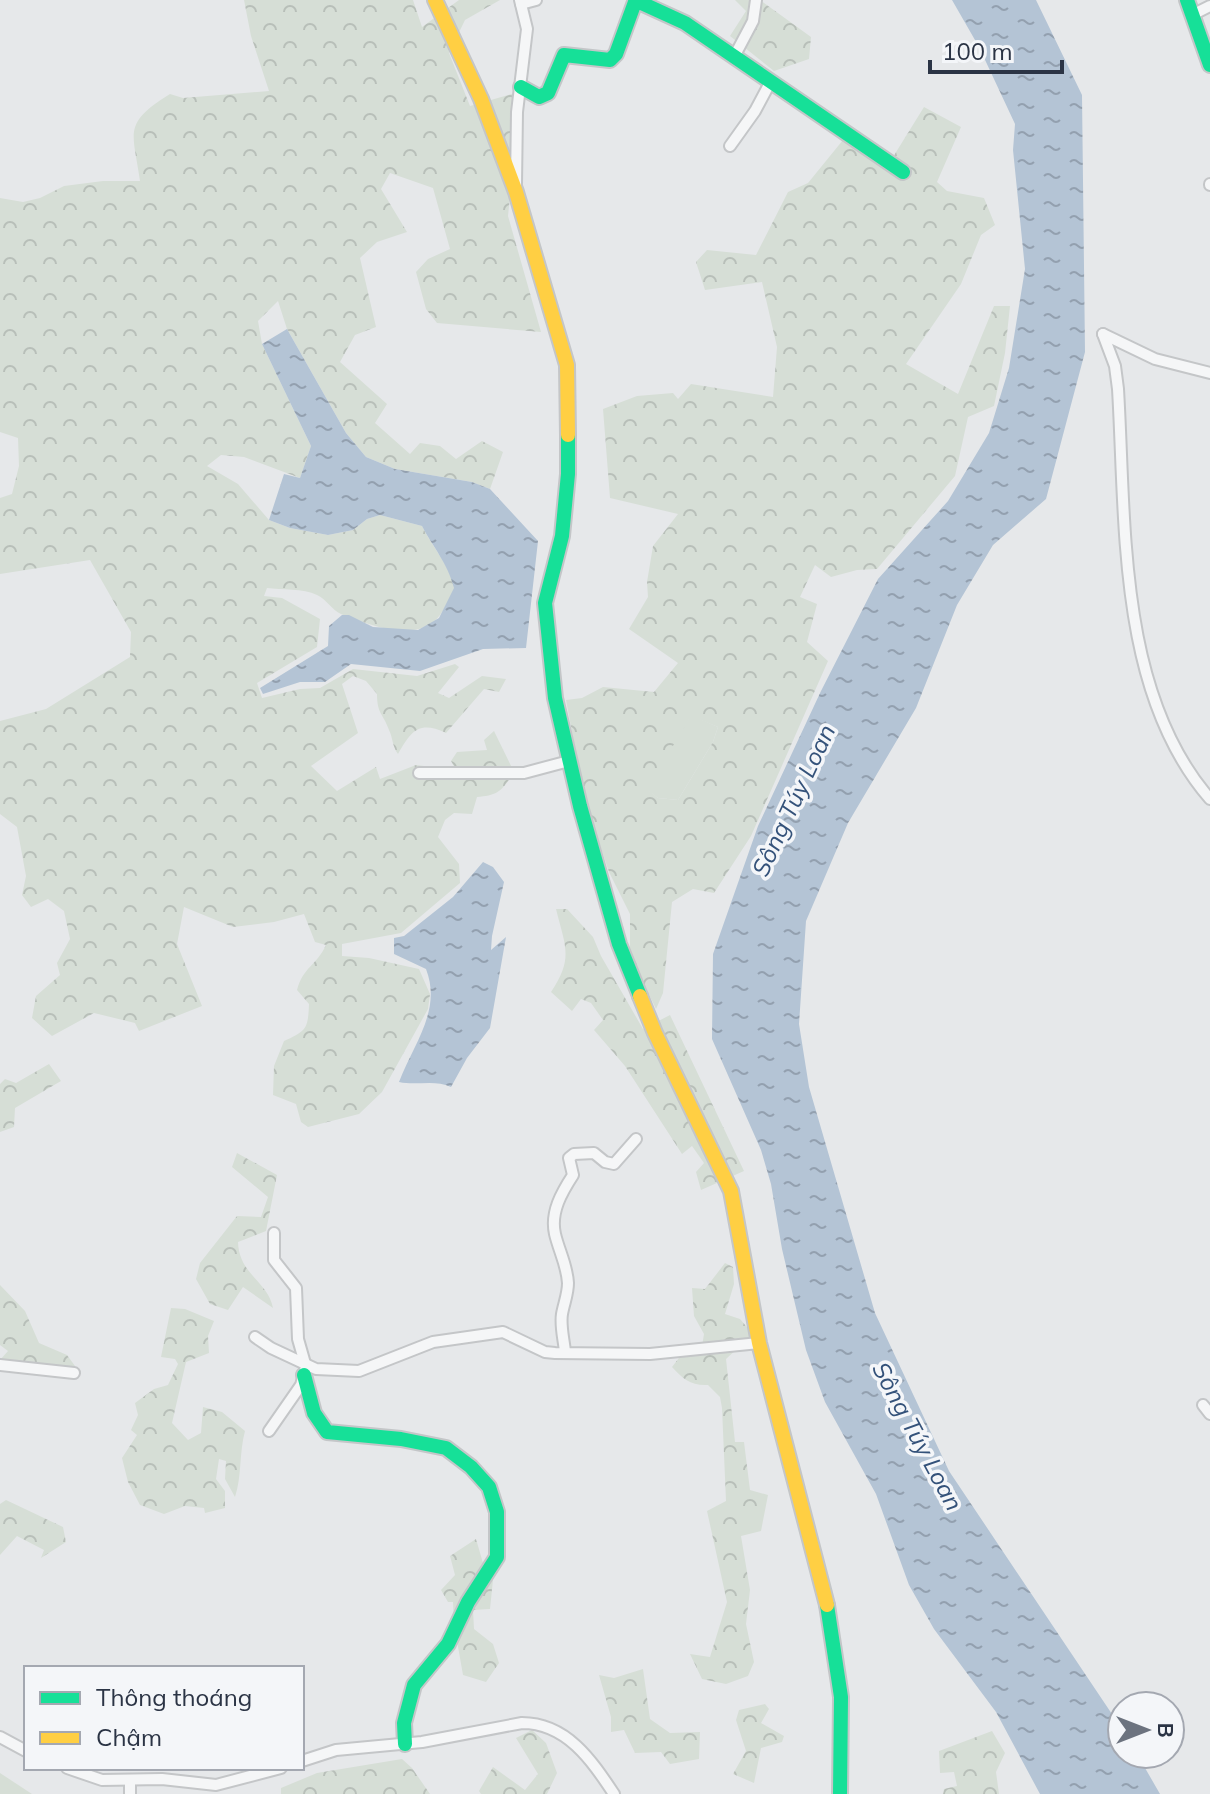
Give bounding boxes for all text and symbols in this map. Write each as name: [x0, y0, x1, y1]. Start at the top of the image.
scale bar: [930, 24, 1062, 74]
text: 100 m: [942, 36, 1013, 66]
water label: Sông Túy Loan: [745, 719, 841, 881]
water label: Sông Túy Loan: [866, 1356, 970, 1516]
legend: [24, 1666, 304, 1770]
text: Thông thoáng: [96, 1682, 252, 1712]
north arrow: [1106, 1690, 1186, 1770]
text: Chậm: [96, 1722, 162, 1752]
text: B: [1152, 1722, 1180, 1738]

